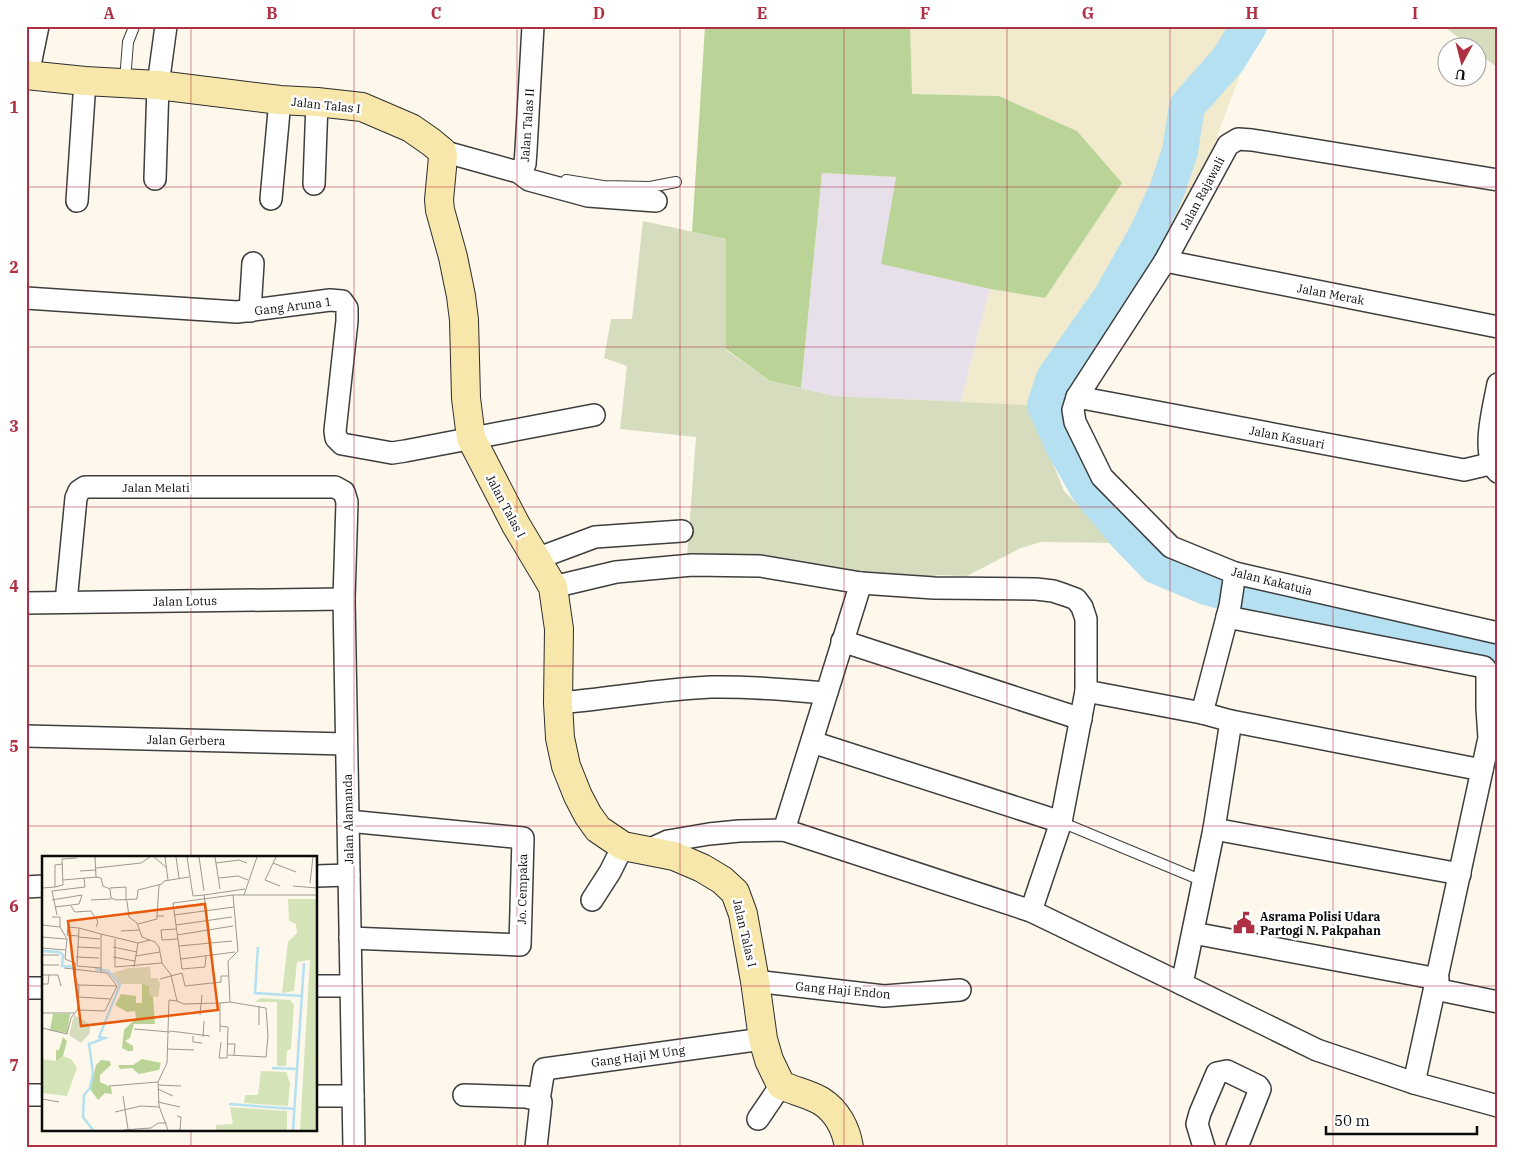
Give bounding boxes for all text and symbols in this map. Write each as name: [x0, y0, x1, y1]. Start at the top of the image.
text: A: [103, 3, 115, 23]
text: B: [266, 3, 278, 23]
text: C: [431, 3, 441, 23]
text: D: [593, 3, 605, 23]
text: E: [757, 3, 767, 23]
text: F: [920, 3, 930, 23]
text: G: [1082, 3, 1094, 23]
text: H: [1246, 3, 1259, 23]
text: I: [1412, 3, 1418, 23]
north arrow: [1436, 38, 1486, 88]
text: U: [1454, 65, 1467, 84]
street label: Jalan Talas II: [517, 88, 537, 162]
street label: Jalan Talas I: [291, 94, 361, 116]
text: 1: [9, 97, 19, 117]
street label: Jalan Rajawali: [1176, 154, 1228, 232]
text: 2: [9, 257, 19, 277]
street label: Jalan Merak: [1296, 280, 1366, 308]
street label: Gang Aruna 1: [254, 294, 332, 318]
text: 3: [9, 416, 19, 436]
street label: Jalan Kasuari: [1248, 422, 1326, 452]
street label: Jalan Talas I: [483, 472, 529, 540]
street label: Jalan Melati: [122, 480, 190, 495]
street label: Jalan Kakatuia: [1230, 564, 1314, 598]
text: 4: [9, 576, 19, 596]
street label: Jalan Lotus: [153, 593, 217, 609]
street label: Jalan Gerbera: [147, 732, 226, 748]
text: 5: [9, 736, 19, 756]
street label: Jalan Alamanda: [340, 773, 356, 864]
street label: Jo. Cempaka: [514, 853, 530, 925]
inset map: [42, 856, 318, 1130]
text: 6: [9, 896, 19, 916]
street label: Jalan Talas I: [730, 897, 760, 969]
place label: Asrama Polisi Udara Partogi N. Pakpahan: [1260, 909, 1381, 938]
public building icon: Asrama Polisi Udara Partogi N. Pakpahan: [1231, 910, 1257, 936]
street label: Gang Haji Endon: [795, 978, 892, 1002]
street label: Gang Haji M Ung: [590, 1042, 686, 1070]
text: 7: [9, 1055, 19, 1075]
scale bar: [1326, 1103, 1478, 1135]
text: 50 m: [1334, 1111, 1370, 1130]

